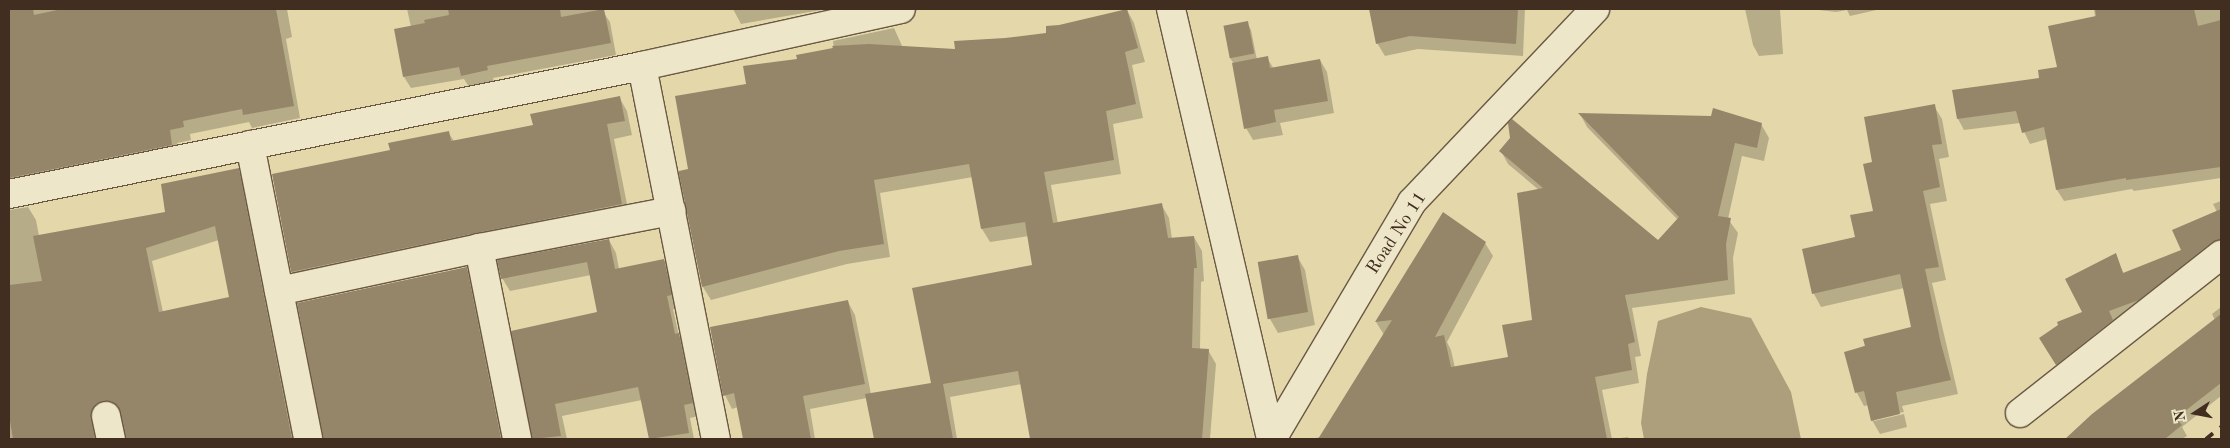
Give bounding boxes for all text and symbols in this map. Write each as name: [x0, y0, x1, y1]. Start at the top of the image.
street label: Road No 11: [1362, 188, 1432, 278]
north arrow: [2170, 388, 2220, 438]
text: N: [2172, 409, 2188, 422]

